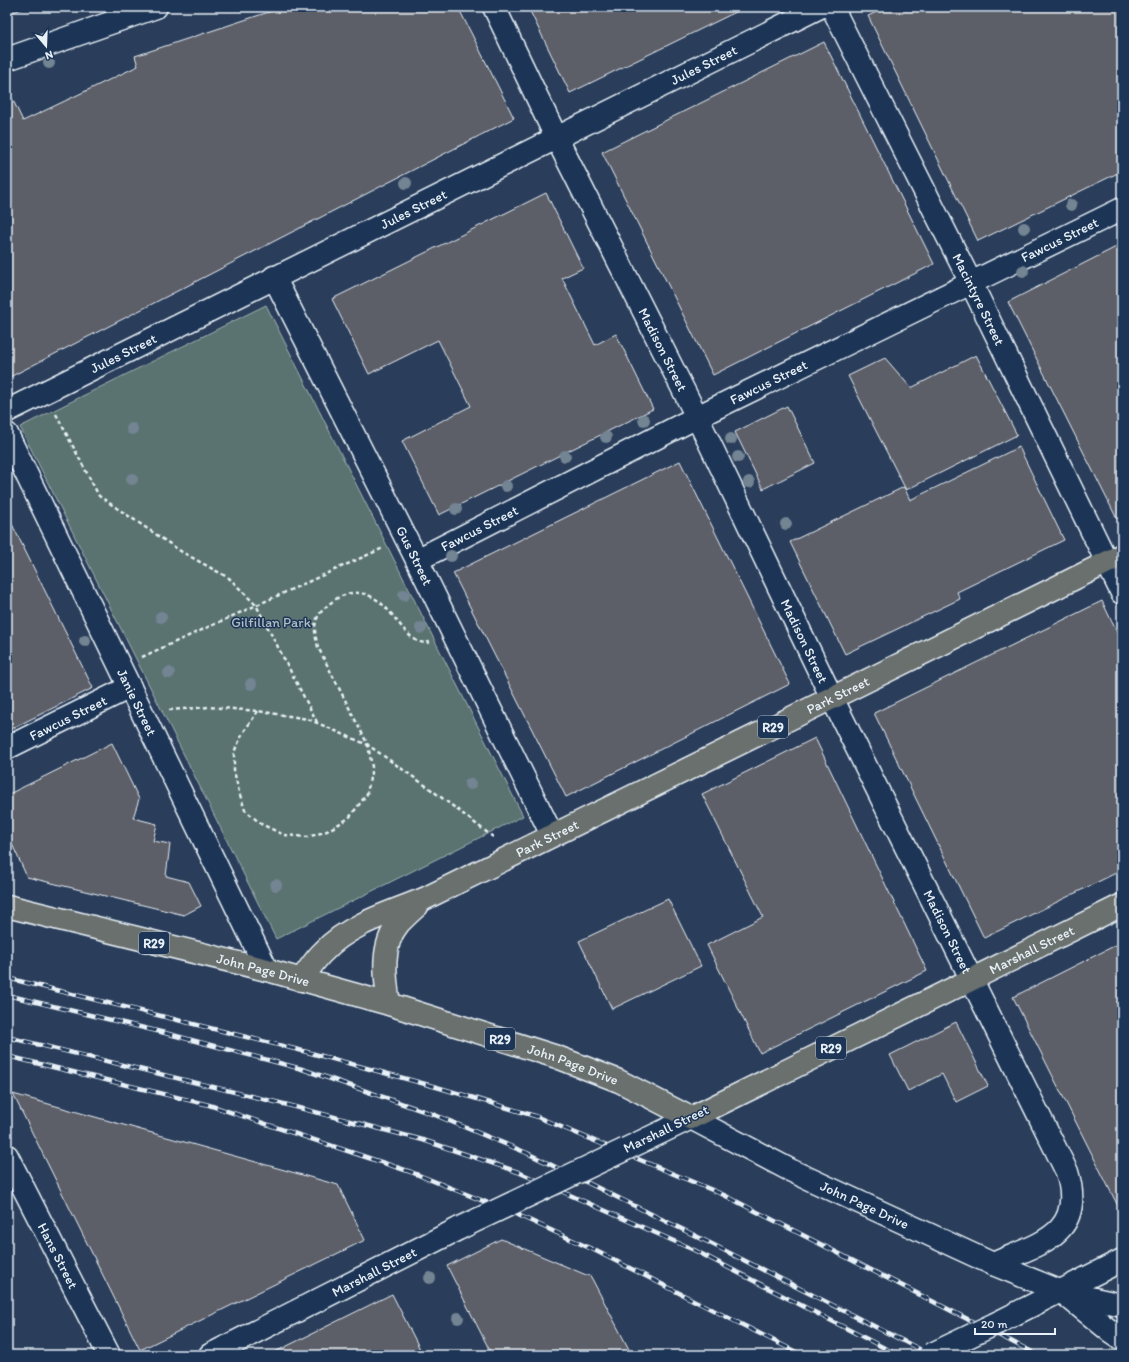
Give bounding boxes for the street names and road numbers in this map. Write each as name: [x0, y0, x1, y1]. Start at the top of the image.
street label: Jules Street: [668, 41, 740, 88]
street label: Jules Street: [378, 185, 450, 233]
street label: Fawcus Street: [1018, 213, 1101, 266]
street label: Macintyre Street: [949, 250, 1008, 348]
street label: Madison Street: [635, 305, 691, 394]
street label: Jules Street: [87, 330, 159, 377]
street label: Fawcus Street: [727, 356, 810, 408]
street label: Fawcus Street: [438, 501, 521, 555]
street label: Gus Street: [393, 523, 437, 588]
street label: Madison Street: [777, 596, 832, 686]
street label: Janie Street: [114, 666, 161, 738]
street label: Park Street: [803, 672, 872, 718]
street label: Fawcus Street: [26, 691, 109, 744]
road number: R29: [758, 716, 788, 738]
street label: Park Street: [513, 816, 581, 861]
street label: Madison Street: [920, 887, 976, 976]
street label: Marshall Street: [986, 921, 1077, 978]
road number: R29: [139, 932, 169, 954]
street label: John Page Drive: [215, 949, 312, 990]
road number: R29: [485, 1028, 515, 1050]
road number: R29: [816, 1037, 846, 1059]
street label: John Page Drive: [526, 1040, 621, 1089]
street label: Marshall Street: [621, 1101, 711, 1157]
street label: John Page Drive: [818, 1177, 912, 1233]
street label: Hans Street: [34, 1220, 82, 1291]
street label: Marshall Street: [329, 1243, 419, 1300]

